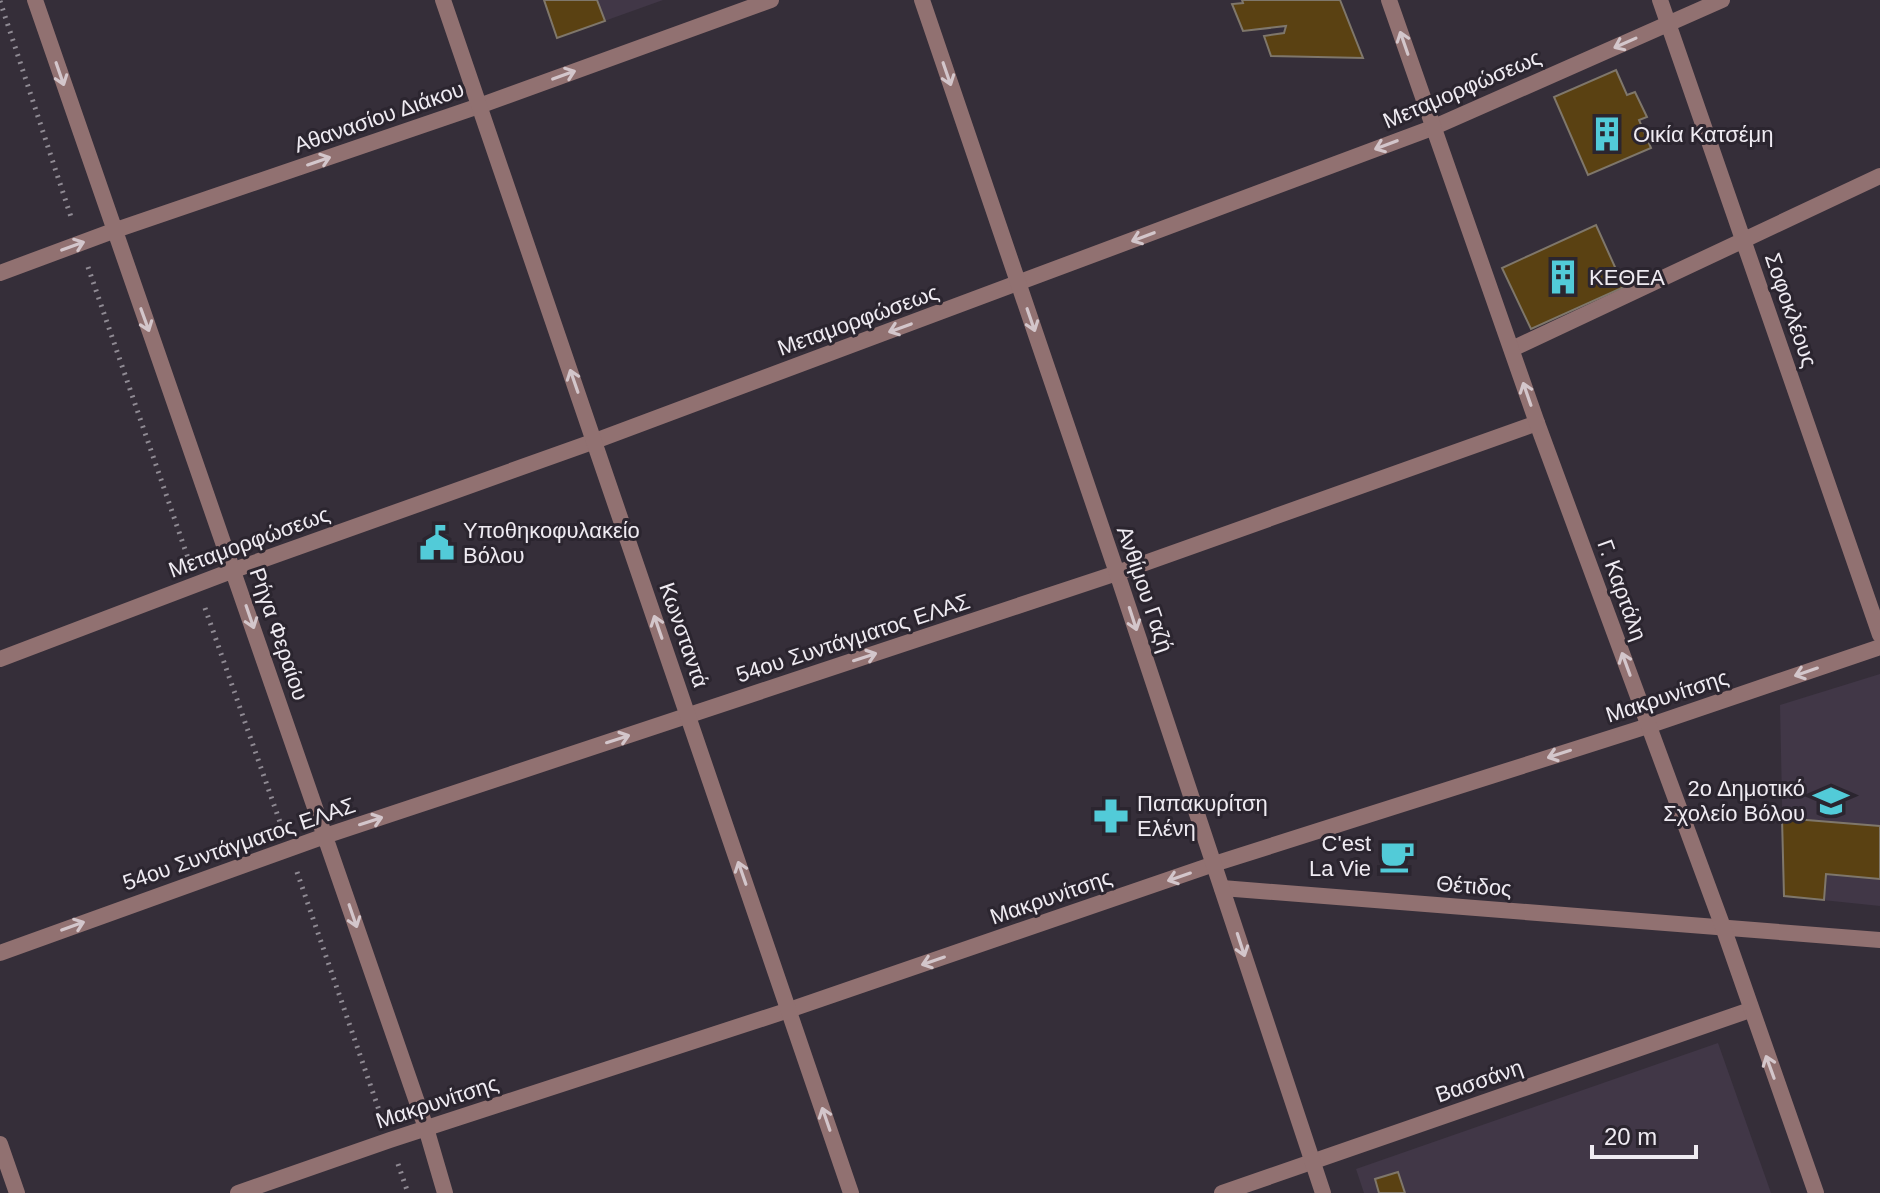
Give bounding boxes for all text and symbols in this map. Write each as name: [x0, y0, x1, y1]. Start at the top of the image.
one-way arrow: [1395, 30, 1410, 55]
one-way arrow: [1614, 36, 1638, 51]
street label: Μεταμορφώσεως: [1379, 44, 1545, 134]
one-way arrow: [53, 61, 68, 86]
one-way arrow: [940, 61, 955, 86]
one-way arrow: [551, 67, 576, 81]
street label: Αθανασίου Διάκου: [291, 76, 467, 158]
building icon: Οικία Κατσέμη: [1588, 115, 1626, 153]
place label: Οικία Κατσέμη: [1633, 122, 1774, 147]
one-way arrow: [1374, 139, 1399, 153]
one-way arrow: [306, 152, 331, 167]
one-way arrow: [1131, 231, 1156, 245]
one-way arrow: [60, 238, 85, 252]
street label: Σοφοκλέους: [1760, 250, 1822, 370]
building icon: ΚΕΘΕΑ: [1544, 258, 1582, 296]
place label: ΚΕΘΕΑ: [1589, 265, 1665, 290]
street label: Μεταμορφώσεως: [774, 279, 942, 361]
one-way arrow: [138, 307, 153, 332]
one-way arrow: [1025, 307, 1040, 332]
one-way arrow: [888, 322, 912, 336]
one-way arrow: [566, 369, 581, 394]
one-way arrow: [1519, 381, 1534, 406]
street label: Μεταμορφώσεως: [165, 501, 333, 583]
place label: Υποθηκοφυλακείο Βόλου: [463, 518, 640, 568]
street label: Ανθίμου Γαζή: [1112, 523, 1178, 655]
public building icon: Υποθηκοφυλακείο Βόλου: [418, 524, 456, 562]
street label: Γ. Καρτάλη: [1592, 536, 1652, 644]
street label: Ρήγα Φεραίου: [245, 564, 313, 704]
street label: Κωνσταντά: [654, 579, 714, 691]
street label: 54ου Συντάγματος ΕΛΑΣ: [733, 588, 973, 688]
one-way arrow: [244, 605, 259, 630]
one-way arrow: [1126, 606, 1141, 631]
one-way arrow: [650, 615, 665, 640]
one-way arrow: [852, 649, 877, 664]
one-way arrow: [1617, 652, 1632, 677]
street label: Μακρυνίτσης: [1603, 664, 1731, 728]
one-way arrow: [1794, 666, 1819, 681]
one-way arrow: [605, 731, 630, 746]
one-way arrow: [1547, 748, 1572, 763]
place label: 2ο Δημοτικό Σχολείο Βόλου: [1663, 776, 1805, 826]
school or university icon: 2ο Δημοτικό Σχολείο Βόλου: [1812, 782, 1850, 820]
place label: Παπακυρίτση Ελένη: [1137, 791, 1268, 841]
street label: 54ου Συντάγματος ΕΛΑΣ: [120, 792, 358, 896]
pharmacy icon: Παπακυρίτση Ελένη: [1092, 797, 1130, 835]
one-way arrow: [358, 813, 384, 828]
place label: C'est La Vie: [1309, 831, 1371, 881]
cafe icon: C'est La Vie: [1378, 837, 1416, 875]
one-way arrow: [733, 861, 748, 886]
street label: Μακρυνίτσης: [987, 864, 1115, 930]
one-way arrow: [1166, 870, 1191, 885]
street label: Θέτιδος: [1435, 871, 1513, 901]
one-way arrow: [346, 903, 361, 928]
one-way arrow: [61, 918, 85, 932]
one-way arrow: [1235, 933, 1250, 958]
one-way arrow: [920, 954, 945, 969]
street label: Βασσάνη: [1432, 1054, 1526, 1108]
one-way arrow: [1762, 1055, 1777, 1080]
street label: Μακρυνίτσης: [373, 1070, 501, 1134]
one-way arrow: [817, 1107, 832, 1132]
scale bar: [1592, 1109, 1696, 1159]
text: 20 m: [1604, 1123, 1657, 1150]

